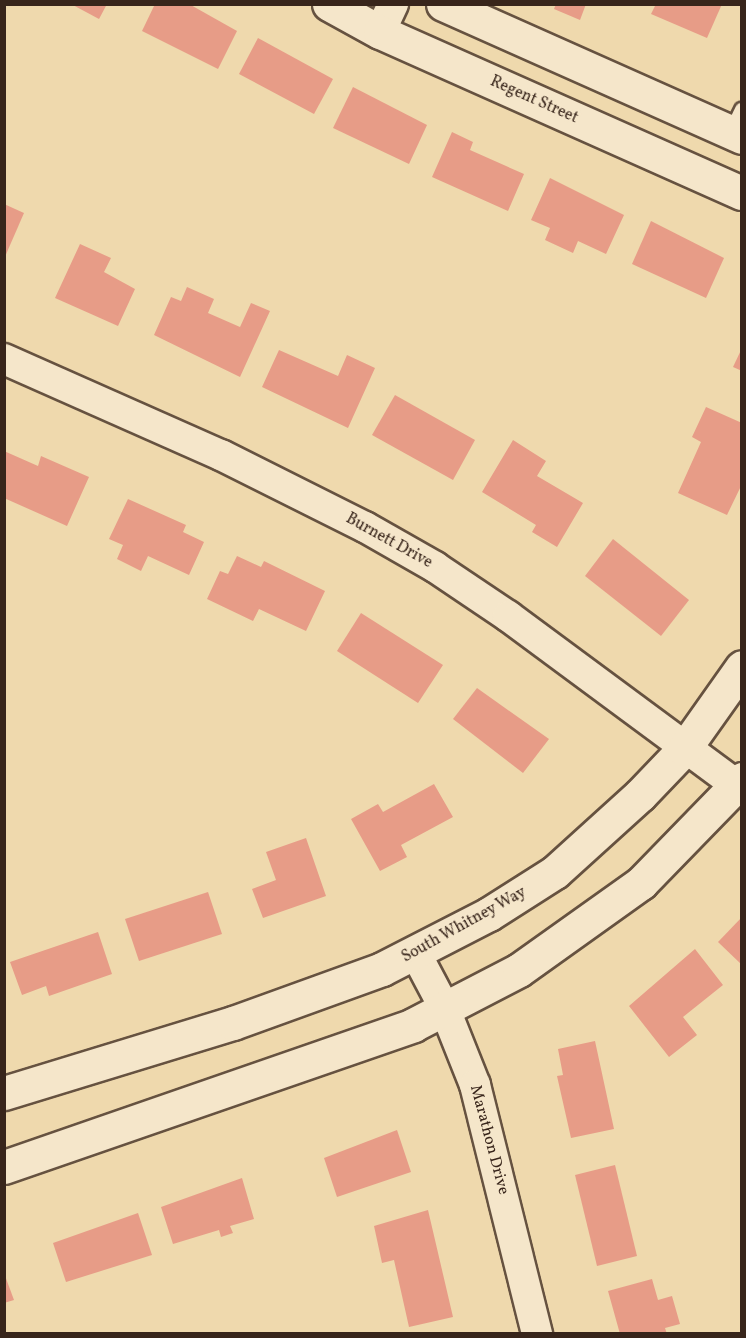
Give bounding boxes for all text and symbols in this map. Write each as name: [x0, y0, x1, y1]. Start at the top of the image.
street label: Regent Street: [487, 72, 581, 128]
street label: Burnett Drive: [342, 509, 436, 573]
street label: South Whitney Way: [398, 883, 530, 967]
street label: Marathon Drive: [465, 1083, 513, 1197]

